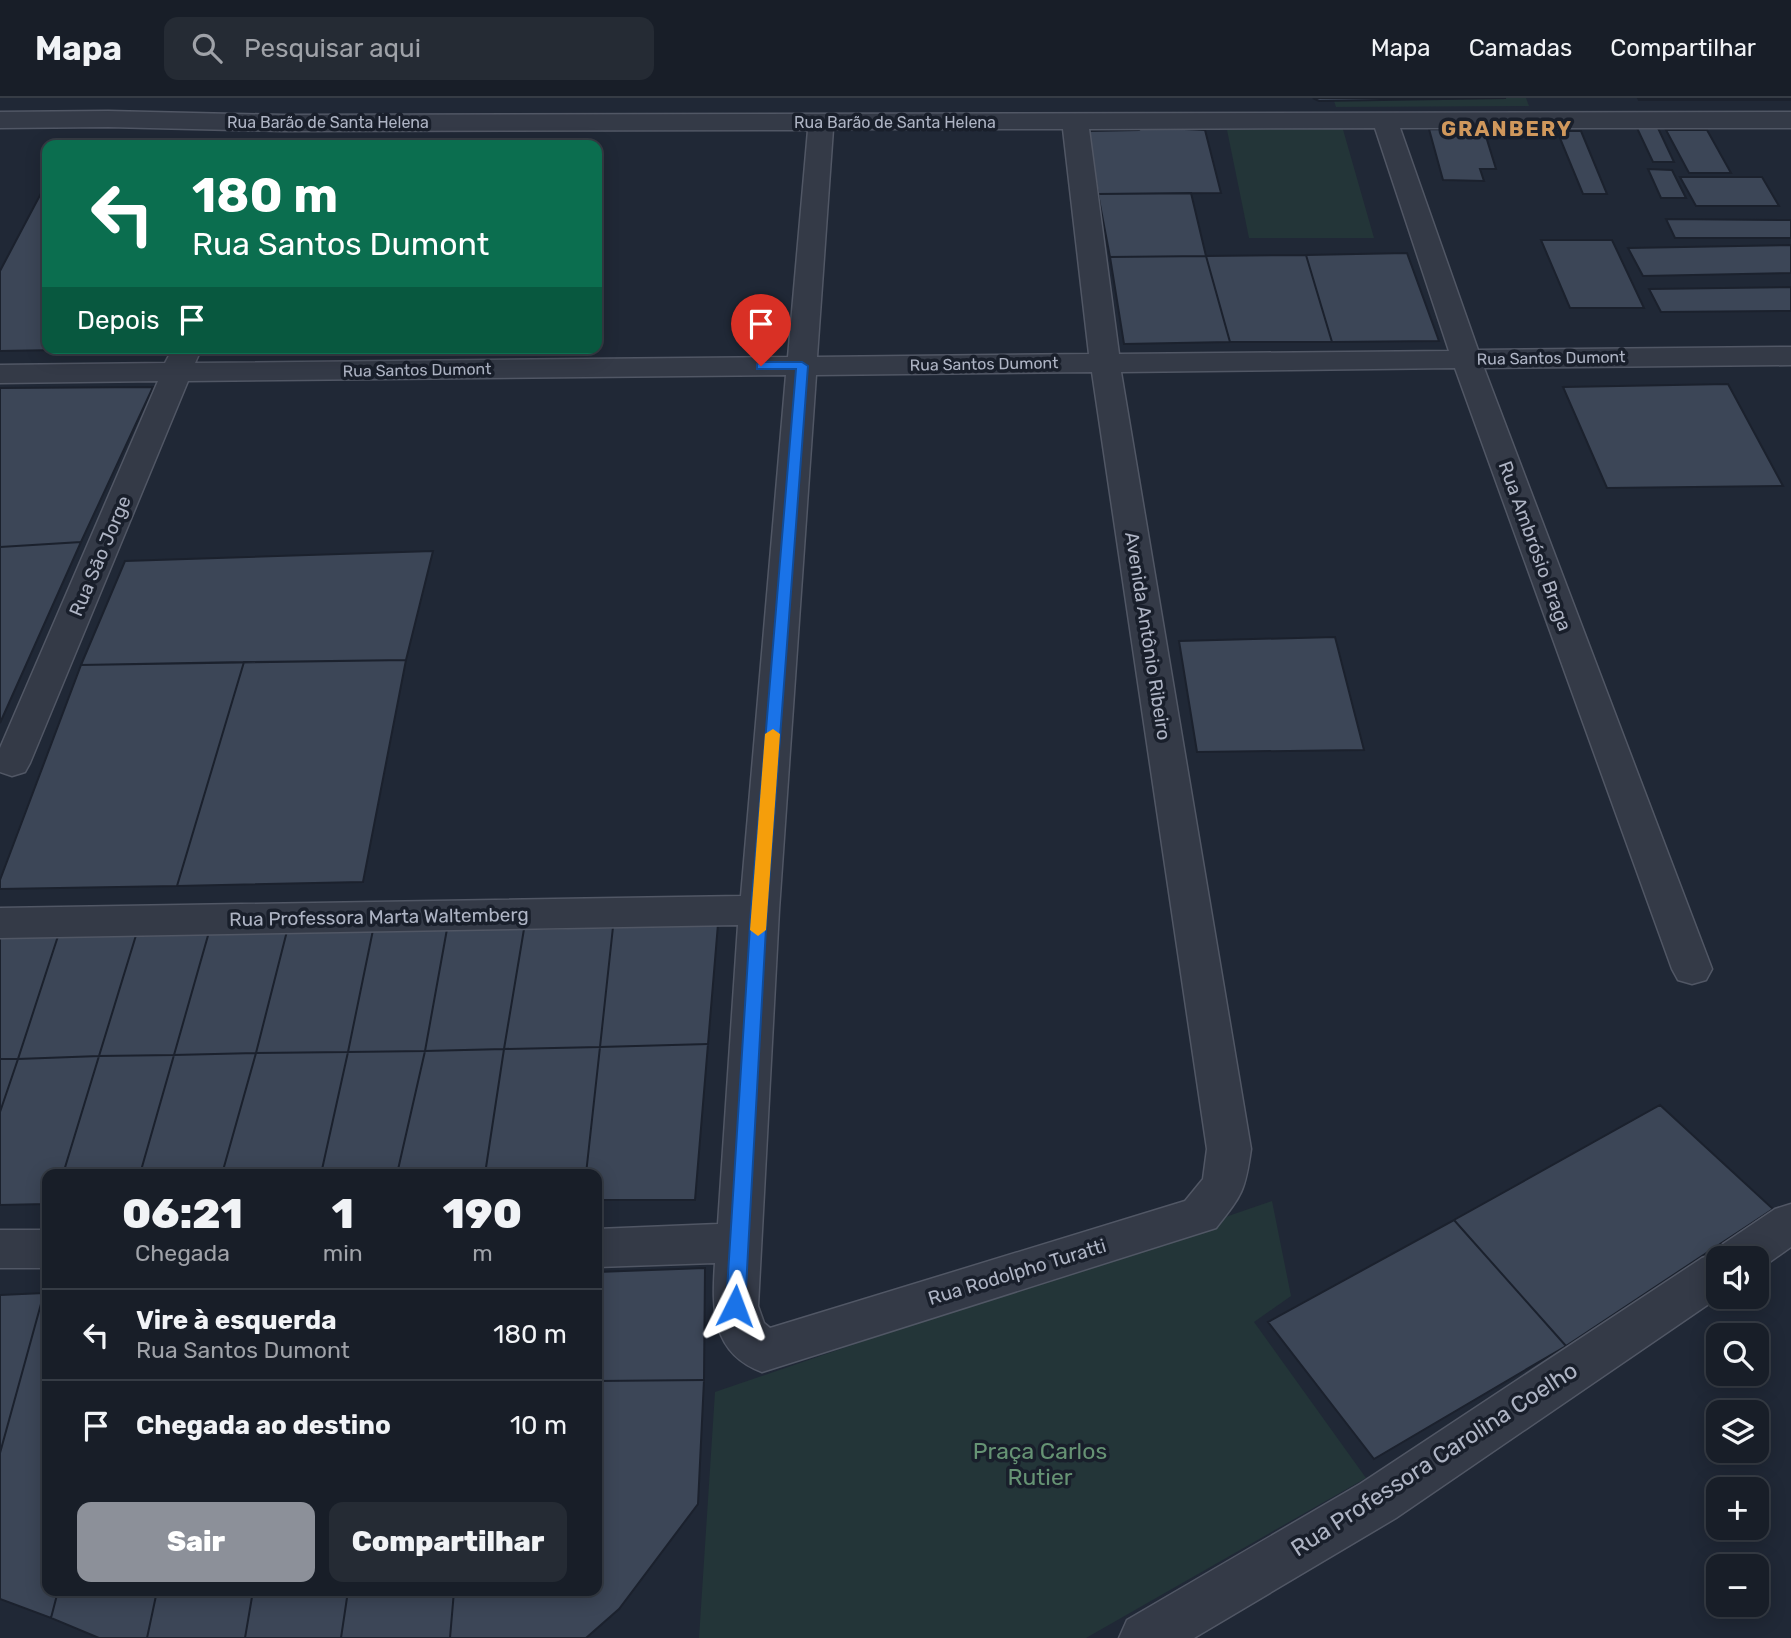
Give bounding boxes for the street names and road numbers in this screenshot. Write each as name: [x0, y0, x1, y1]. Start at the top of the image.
street label: Rua Barão de Santa Helena: [227, 113, 429, 132]
street label: Rua Barão de Santa Helena: [794, 113, 996, 132]
street label: Rua Santos Dumont: [1477, 347, 1625, 369]
street label: Rua Santos Dumont: [910, 353, 1058, 375]
street label: Rua Santos Dumont: [343, 359, 491, 381]
street label: Rua Ambrósio Braga: [1494, 458, 1576, 634]
street label: Rua São Jorge: [64, 492, 136, 620]
street label: Avenida Antônio Ribeiro: [1120, 530, 1176, 742]
street label: Rua Professora Marta Waltemberg: [229, 903, 529, 931]
street label: Rua Rodolpho Turatti: [925, 1234, 1109, 1310]
street label: Rua Professora Carolina Coelho: [1285, 1356, 1583, 1562]

